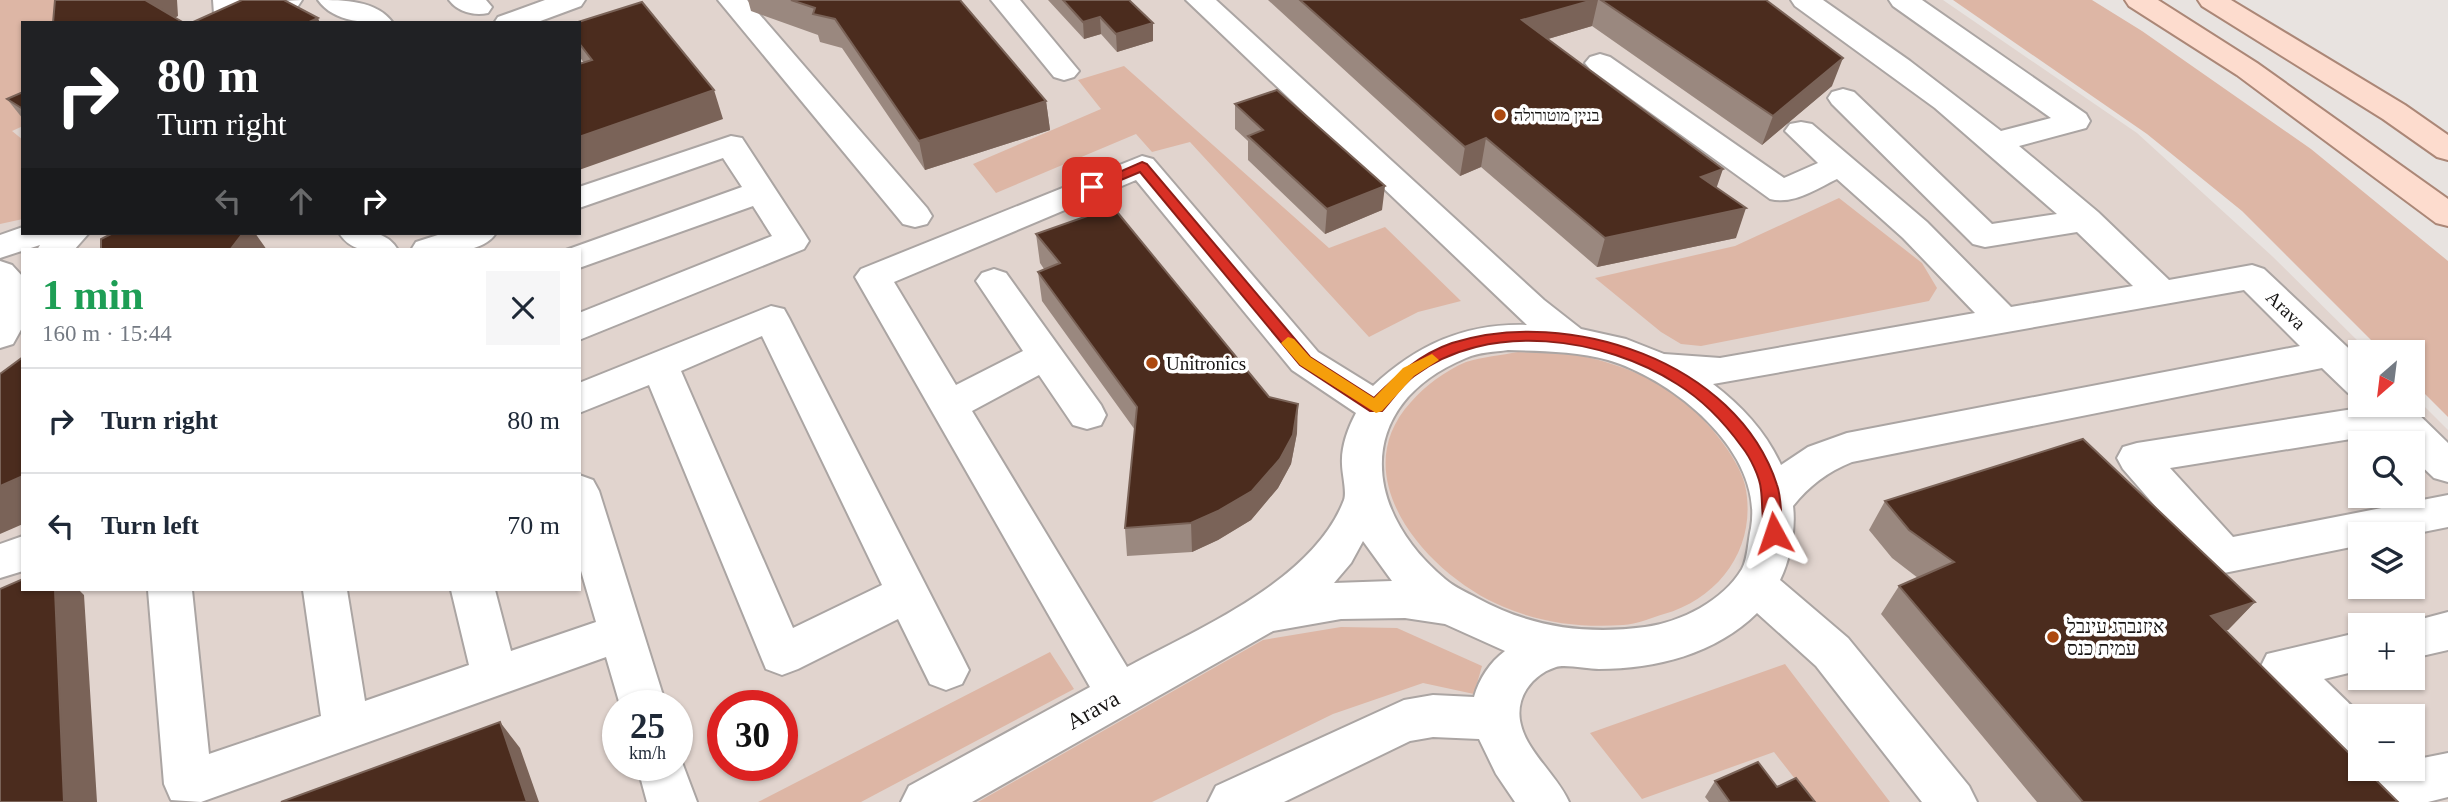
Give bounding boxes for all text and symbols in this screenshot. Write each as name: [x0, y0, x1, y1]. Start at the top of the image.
text: 80 m: [157, 48, 259, 103]
icon: right: [42, 49, 133, 140]
text: Turn right: [157, 106, 287, 142]
marker: בניין מוטורולה: [1492, 107, 1508, 123]
place label: בניין מוטורולה: [1514, 107, 1600, 124]
pin: [1062, 157, 1122, 217]
icon: arrive: [1073, 168, 1111, 206]
icon: left: [209, 182, 247, 220]
icon: ahead: [282, 182, 320, 220]
icon: right: [355, 182, 393, 220]
button: close: [486, 271, 560, 345]
text: 1 min: [42, 272, 144, 318]
street label: Arava: [2262, 286, 2310, 334]
text: 160 m · 15:44: [42, 321, 172, 346]
north arrow: [2348, 340, 2426, 416]
map controls: [2348, 340, 2425, 781]
place label: Unitronics: [1166, 353, 1246, 374]
marker: Unitronics: [1144, 355, 1160, 371]
icon: right: [42, 402, 80, 440]
text: Turn right: [101, 406, 218, 435]
text: 80 m: [507, 406, 560, 435]
button: search: [2348, 431, 2425, 508]
position arrow: [1737, 496, 1811, 570]
icon: left: [42, 507, 80, 545]
text: Turn left: [101, 511, 199, 540]
text: 70 m: [507, 511, 560, 540]
button: layers: [2348, 522, 2425, 599]
button: +: [2348, 613, 2425, 690]
place label: איזנברג עינבל עמית כנס: [2066, 616, 2164, 659]
marker: איזנברג עינבל עמית כנס: [2045, 629, 2061, 645]
street label: Arava: [1062, 685, 1124, 735]
speed limit sign: 30: [707, 690, 798, 781]
button: −: [2348, 704, 2425, 781]
text: 25: [630, 707, 665, 746]
text: km/h: [629, 743, 666, 763]

